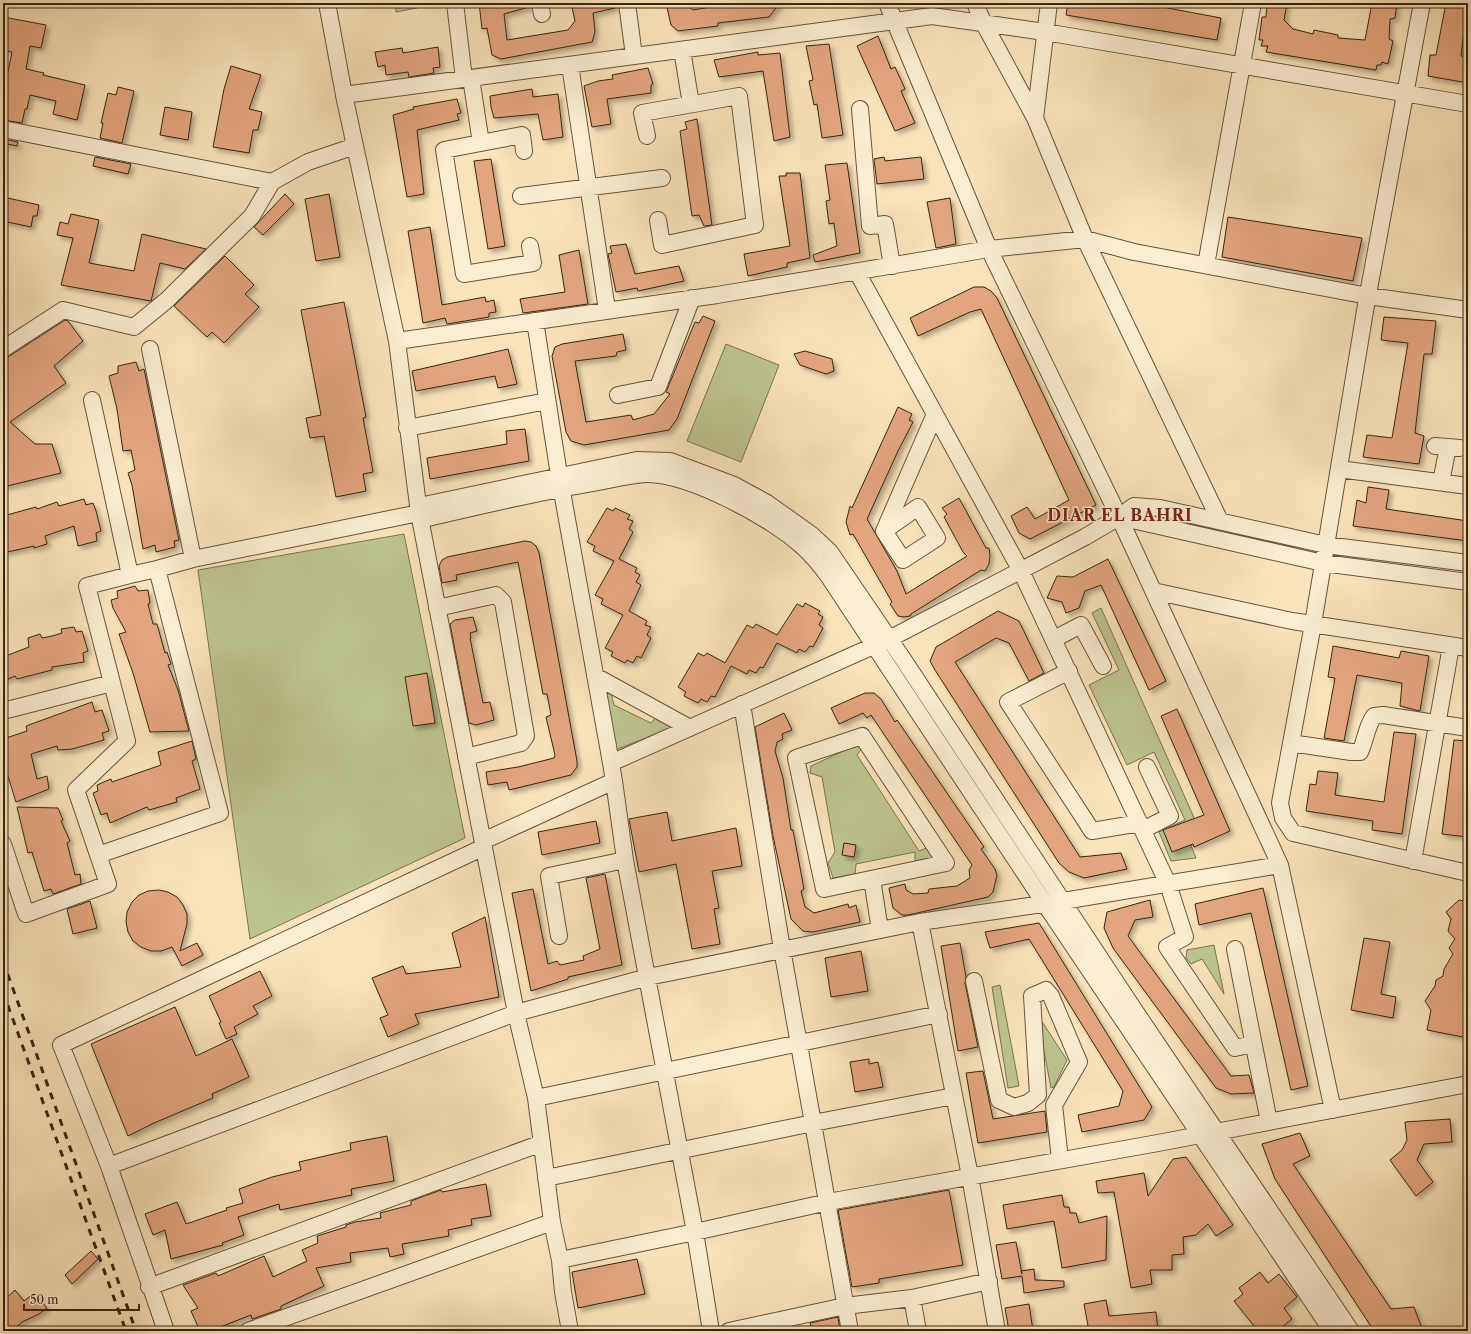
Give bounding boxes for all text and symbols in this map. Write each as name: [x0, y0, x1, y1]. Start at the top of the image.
district label: DIAR EL BAHRI: [1047, 505, 1193, 525]
scale bar: [24, 1286, 139, 1312]
text: 50 m: [30, 1292, 59, 1307]

